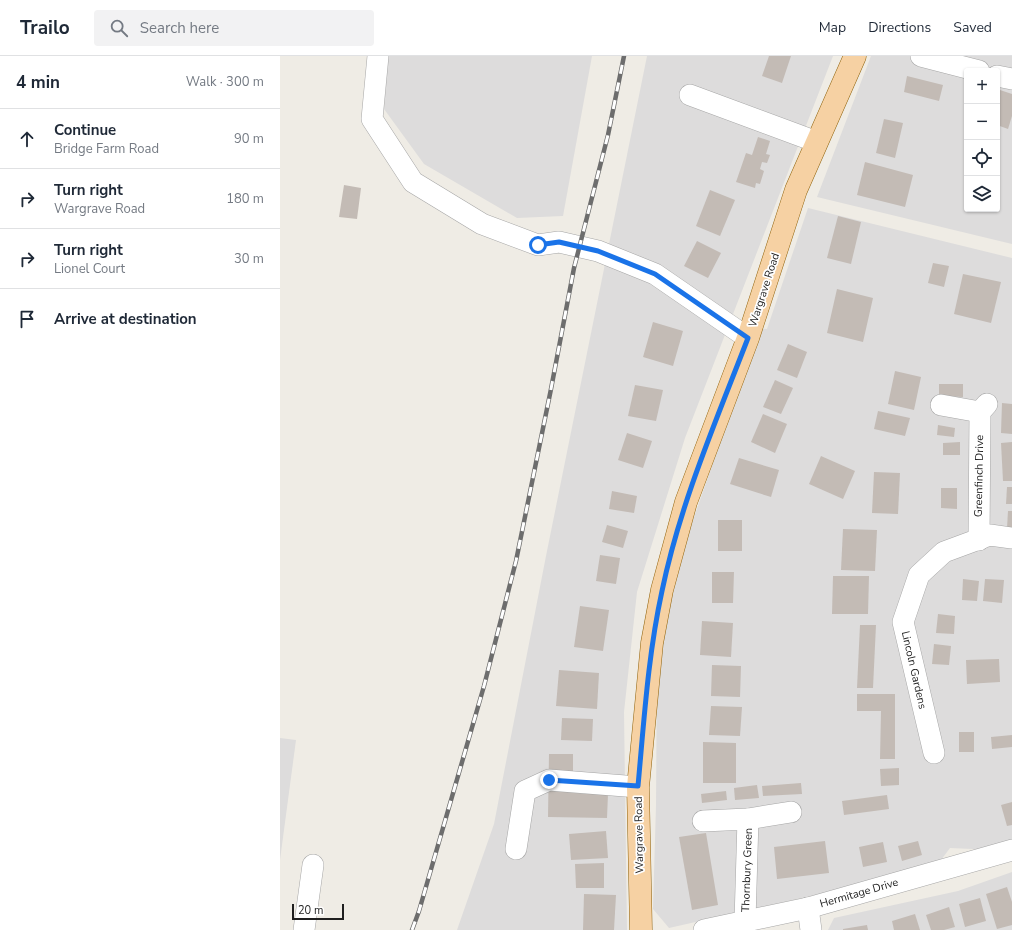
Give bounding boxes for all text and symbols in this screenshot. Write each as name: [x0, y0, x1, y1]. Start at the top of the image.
search box: [94, 10, 374, 46]
text: Trailo: [20, 15, 70, 41]
icon: search: [108, 17, 130, 39]
text: Search here: [140, 18, 219, 38]
text: Map: [819, 18, 846, 37]
text: Directions: [868, 18, 931, 37]
text: Saved: [953, 18, 992, 37]
map controls: [964, 68, 1000, 212]
button: +: [964, 68, 1000, 104]
text: 4 min: [16, 71, 60, 94]
text: Walk · 300 m: [186, 73, 264, 91]
button: −: [964, 104, 1000, 140]
text: Continue: [54, 120, 116, 140]
icon: ahead: [16, 128, 38, 150]
text: 90 m: [234, 130, 264, 148]
text: Bridge Farm Road: [54, 140, 159, 158]
button: locate: [964, 140, 1000, 176]
button: layers: [964, 176, 1000, 212]
text: Turn right: [54, 180, 123, 200]
icon: right: [16, 188, 38, 210]
text: 180 m: [226, 190, 264, 208]
text: Wargrave Road: [54, 200, 145, 218]
route start: [529, 236, 547, 254]
text: Turn right: [54, 240, 123, 260]
icon: right: [16, 248, 38, 270]
text: 30 m: [234, 250, 264, 268]
street label: Wargrave Road: [745, 251, 783, 329]
text: Lionel Court: [54, 260, 125, 278]
icon: arrive: [16, 308, 38, 330]
text: Arrive at destination: [54, 309, 197, 329]
street label: Greenfinch Drive: [971, 435, 987, 517]
street label: Lincoln Gardens: [898, 629, 930, 711]
route end: [540, 771, 558, 789]
street label: Wargrave Road: [631, 796, 647, 874]
street label: Thornbury Green: [738, 828, 756, 912]
street label: Hermitage Drive: [818, 875, 900, 911]
scale bar: [292, 902, 344, 921]
text: 20 m: [298, 903, 323, 918]

